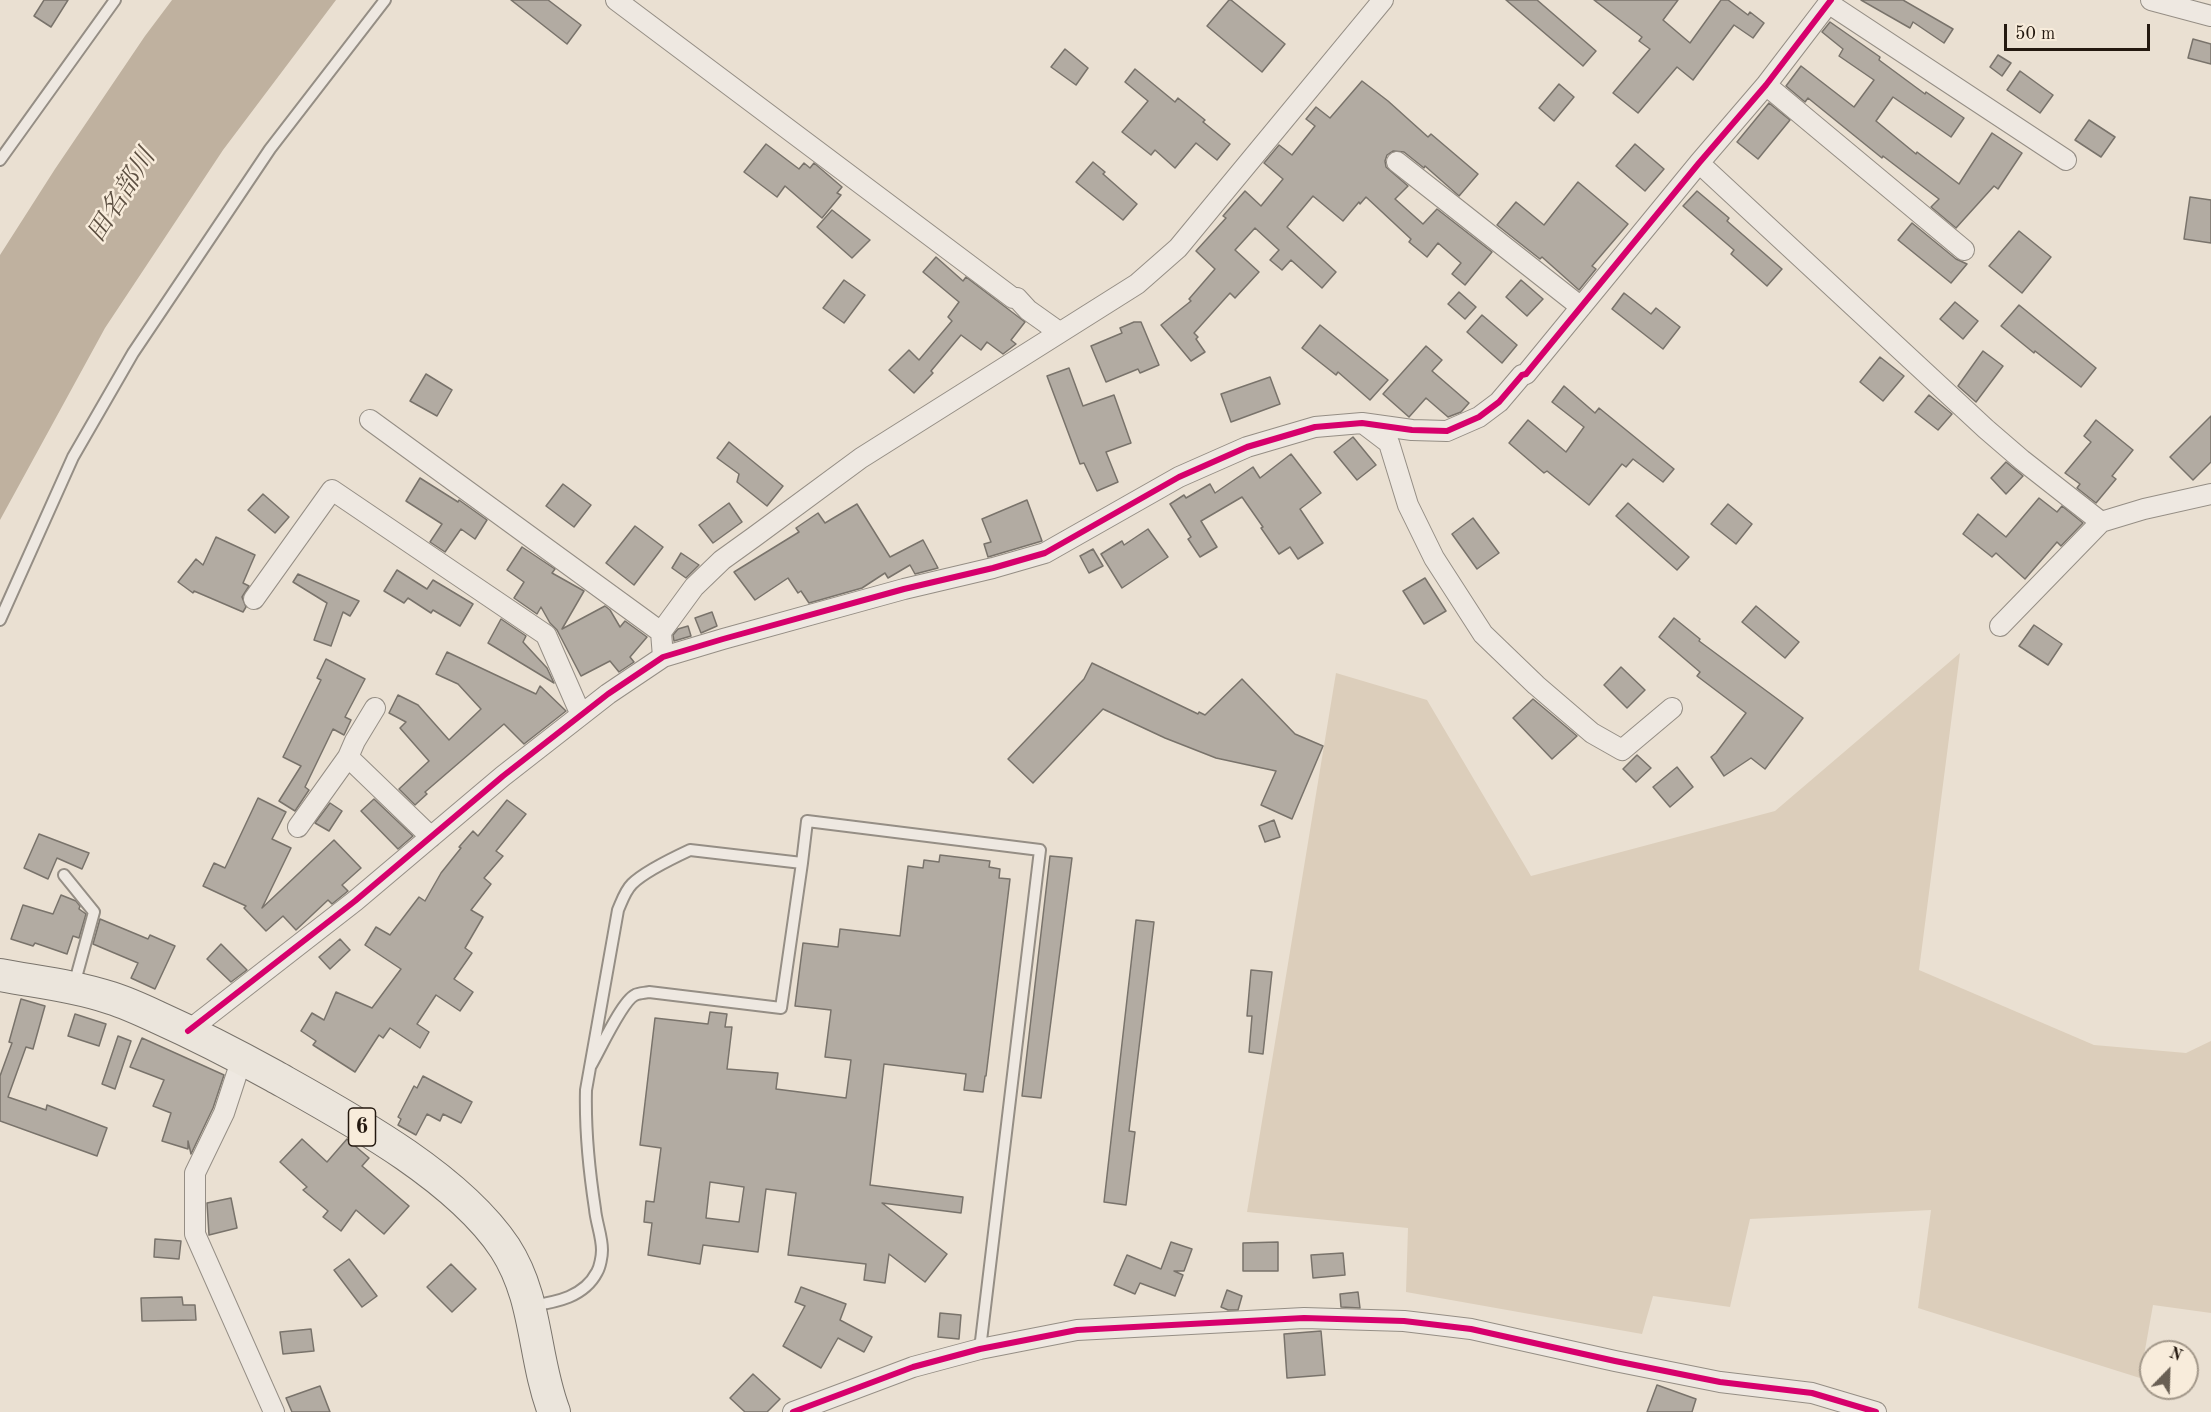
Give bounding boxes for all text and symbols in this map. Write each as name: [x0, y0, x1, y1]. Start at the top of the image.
scale bar: [2007, 12, 2152, 50]
text: 50 m: [2015, 25, 2055, 43]
water label: 田名部川: [81, 144, 163, 248]
road number: 6: [348, 1108, 376, 1146]
north arrow: [2139, 1340, 2199, 1400]
text: N: [2166, 1346, 2184, 1365]

